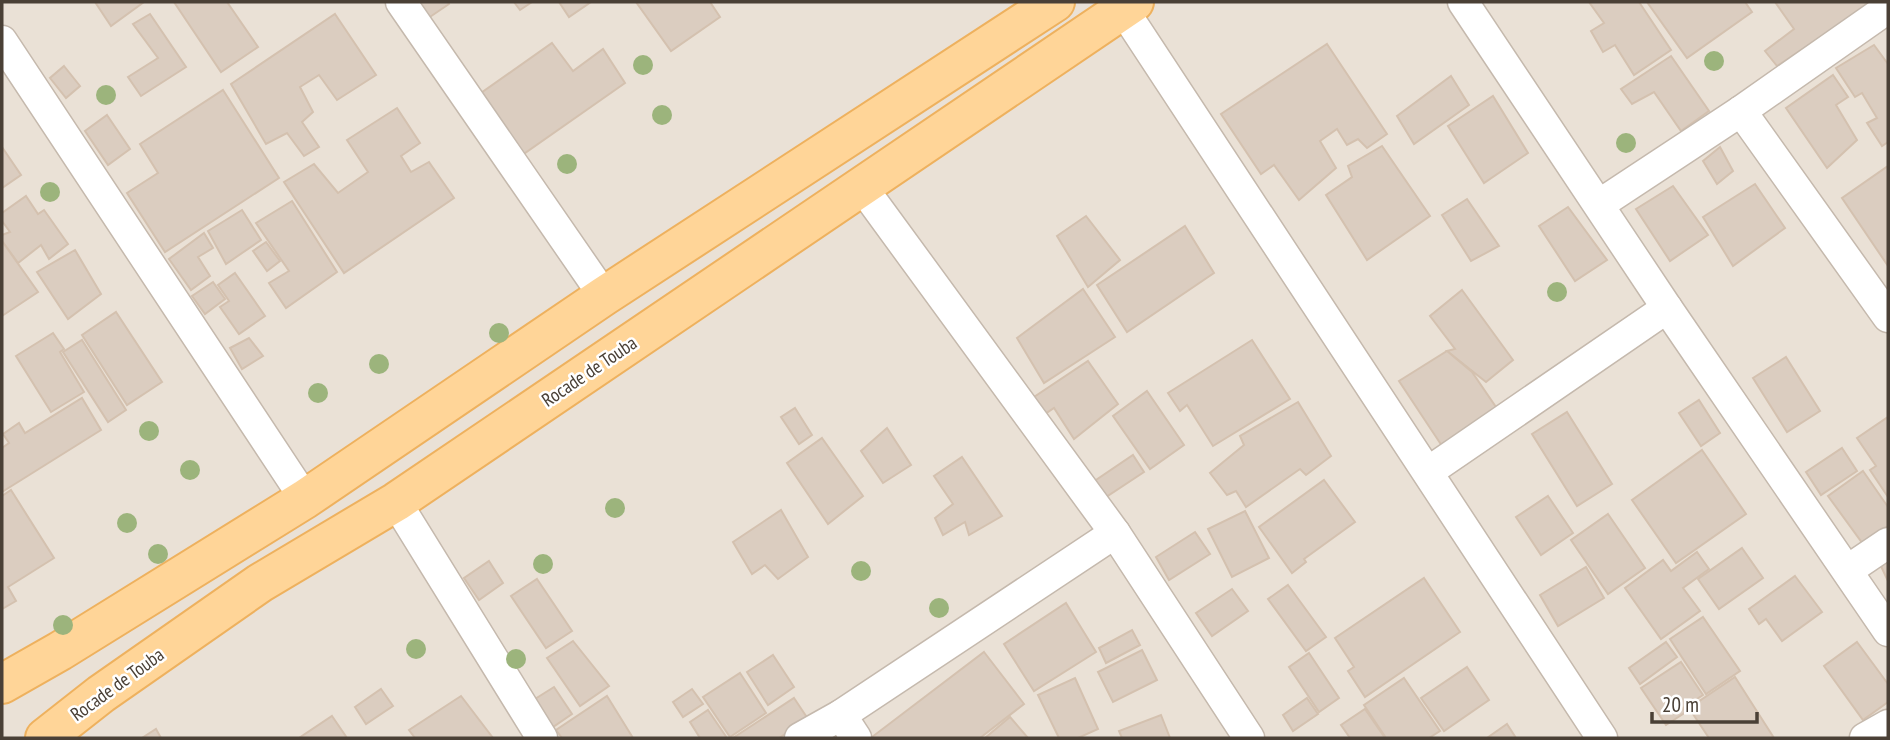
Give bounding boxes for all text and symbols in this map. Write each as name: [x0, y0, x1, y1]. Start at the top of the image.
street label: Rocade de Touba: [537, 330, 641, 412]
street label: Rocade de Touba: [66, 642, 168, 726]
scale bar: [1652, 680, 1757, 724]
text: 20 m: [1662, 691, 1699, 718]

